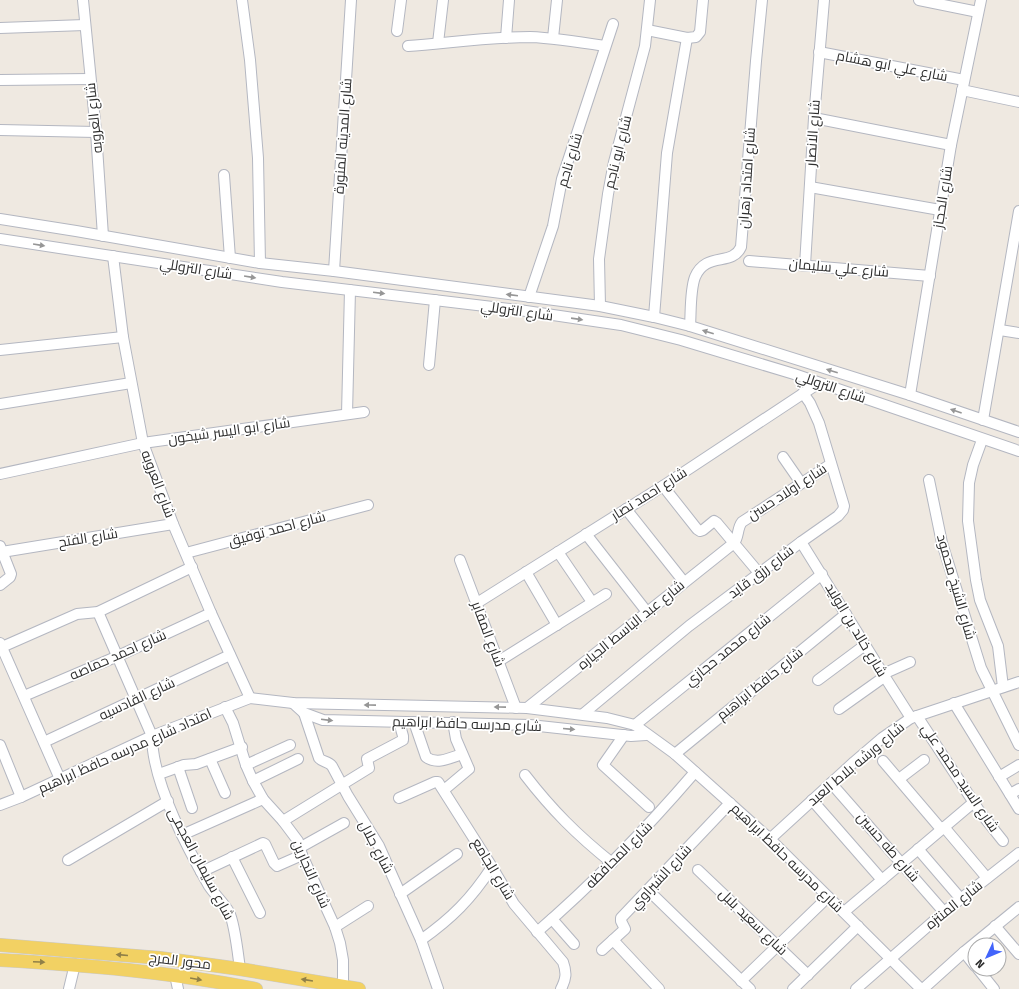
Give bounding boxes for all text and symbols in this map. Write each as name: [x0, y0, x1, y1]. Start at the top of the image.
street label: شارع علي ابو هشام: [834, 47, 949, 88]
street label: شارع المدينه المنورة: [330, 77, 356, 195]
street label: شارع العروبه: [82, 82, 106, 154]
street label: شارع الانصار: [802, 99, 824, 168]
street label: شارع ابو ناجم: [601, 114, 636, 191]
street label: شارع امتداد زهران: [735, 127, 759, 229]
street label: شارع ناجم: [554, 131, 587, 189]
street label: شارع الحجاز: [930, 164, 956, 230]
one-way arrow: [32, 242, 45, 248]
street label: شارع التروللي: [158, 255, 233, 286]
street label: شارع علي سليمان: [788, 255, 890, 284]
one-way arrow: [244, 274, 256, 280]
one-way arrow: [373, 290, 385, 296]
one-way arrow: [506, 291, 518, 298]
street label: شارع التروللي: [479, 298, 554, 327]
one-way arrow: [571, 316, 583, 322]
one-way arrow: [701, 329, 713, 335]
street label: شارع التروللي: [793, 367, 868, 410]
one-way arrow: [826, 368, 838, 374]
one-way arrow: [949, 407, 961, 413]
street label: شارع ابو اليسر شيخون: [167, 414, 291, 448]
street label: شارع العروبه: [137, 448, 179, 520]
street label: شارع اولاد حسن: [744, 460, 830, 524]
street label: شارع احمد نصار: [607, 464, 690, 525]
street label: شارع احمد توفيق: [227, 508, 327, 550]
street label: شارع الفتح: [57, 525, 119, 551]
street label: شارع الشيخ محمود: [933, 532, 979, 642]
street label: شارع رزق قايد: [725, 542, 797, 602]
street label: شارع عبد الباسط الجياره: [574, 577, 688, 673]
street label: شارع خالد بن الوليد: [821, 580, 891, 680]
street label: شارع المقابر: [467, 598, 508, 669]
street label: شارع محمد حجازي: [682, 610, 776, 692]
street label: شارع احمد حماصه: [67, 626, 169, 684]
street label: شارع حافظ ابراهيم: [713, 644, 807, 725]
street label: شارع القادسيه: [96, 674, 178, 724]
one-way arrow: [364, 701, 376, 708]
one-way arrow: [494, 704, 506, 711]
street label: امتداد شارع مدرسه حافظ ابراهيم: [36, 705, 215, 798]
street label: شارع مدرسه حافظ ابراهيم: [392, 713, 542, 736]
one-way arrow: [321, 717, 333, 723]
street label: شارع ورشه بلاط العبد: [804, 719, 908, 809]
street label: شارع السيد محمد علي: [915, 721, 1003, 837]
one-way arrow: [563, 726, 575, 732]
street label: شارع مدرسه حافظ ابراهيم: [727, 800, 847, 917]
street label: شارع سليمان العجمى: [164, 805, 238, 923]
street label: شارع طه حسين: [853, 809, 923, 885]
street label: شارع جلال: [355, 818, 397, 876]
street label: شارع المحافظه: [582, 818, 656, 892]
street label: شارع الجامع: [468, 835, 518, 903]
street label: شارع النجارين: [288, 837, 334, 911]
street label: شارع الشبراوي: [627, 841, 698, 915]
street label: شارع المنتزه: [922, 877, 986, 933]
street label: شارع سعيد بلبل: [715, 885, 791, 959]
north arrow: [967, 937, 1007, 977]
street label: محور المرج: [148, 949, 212, 973]
one-way arrow: [116, 952, 128, 958]
text: N: [973, 956, 987, 971]
one-way arrow: [33, 959, 46, 965]
one-way arrow: [190, 976, 202, 982]
one-way arrow: [300, 977, 313, 983]

